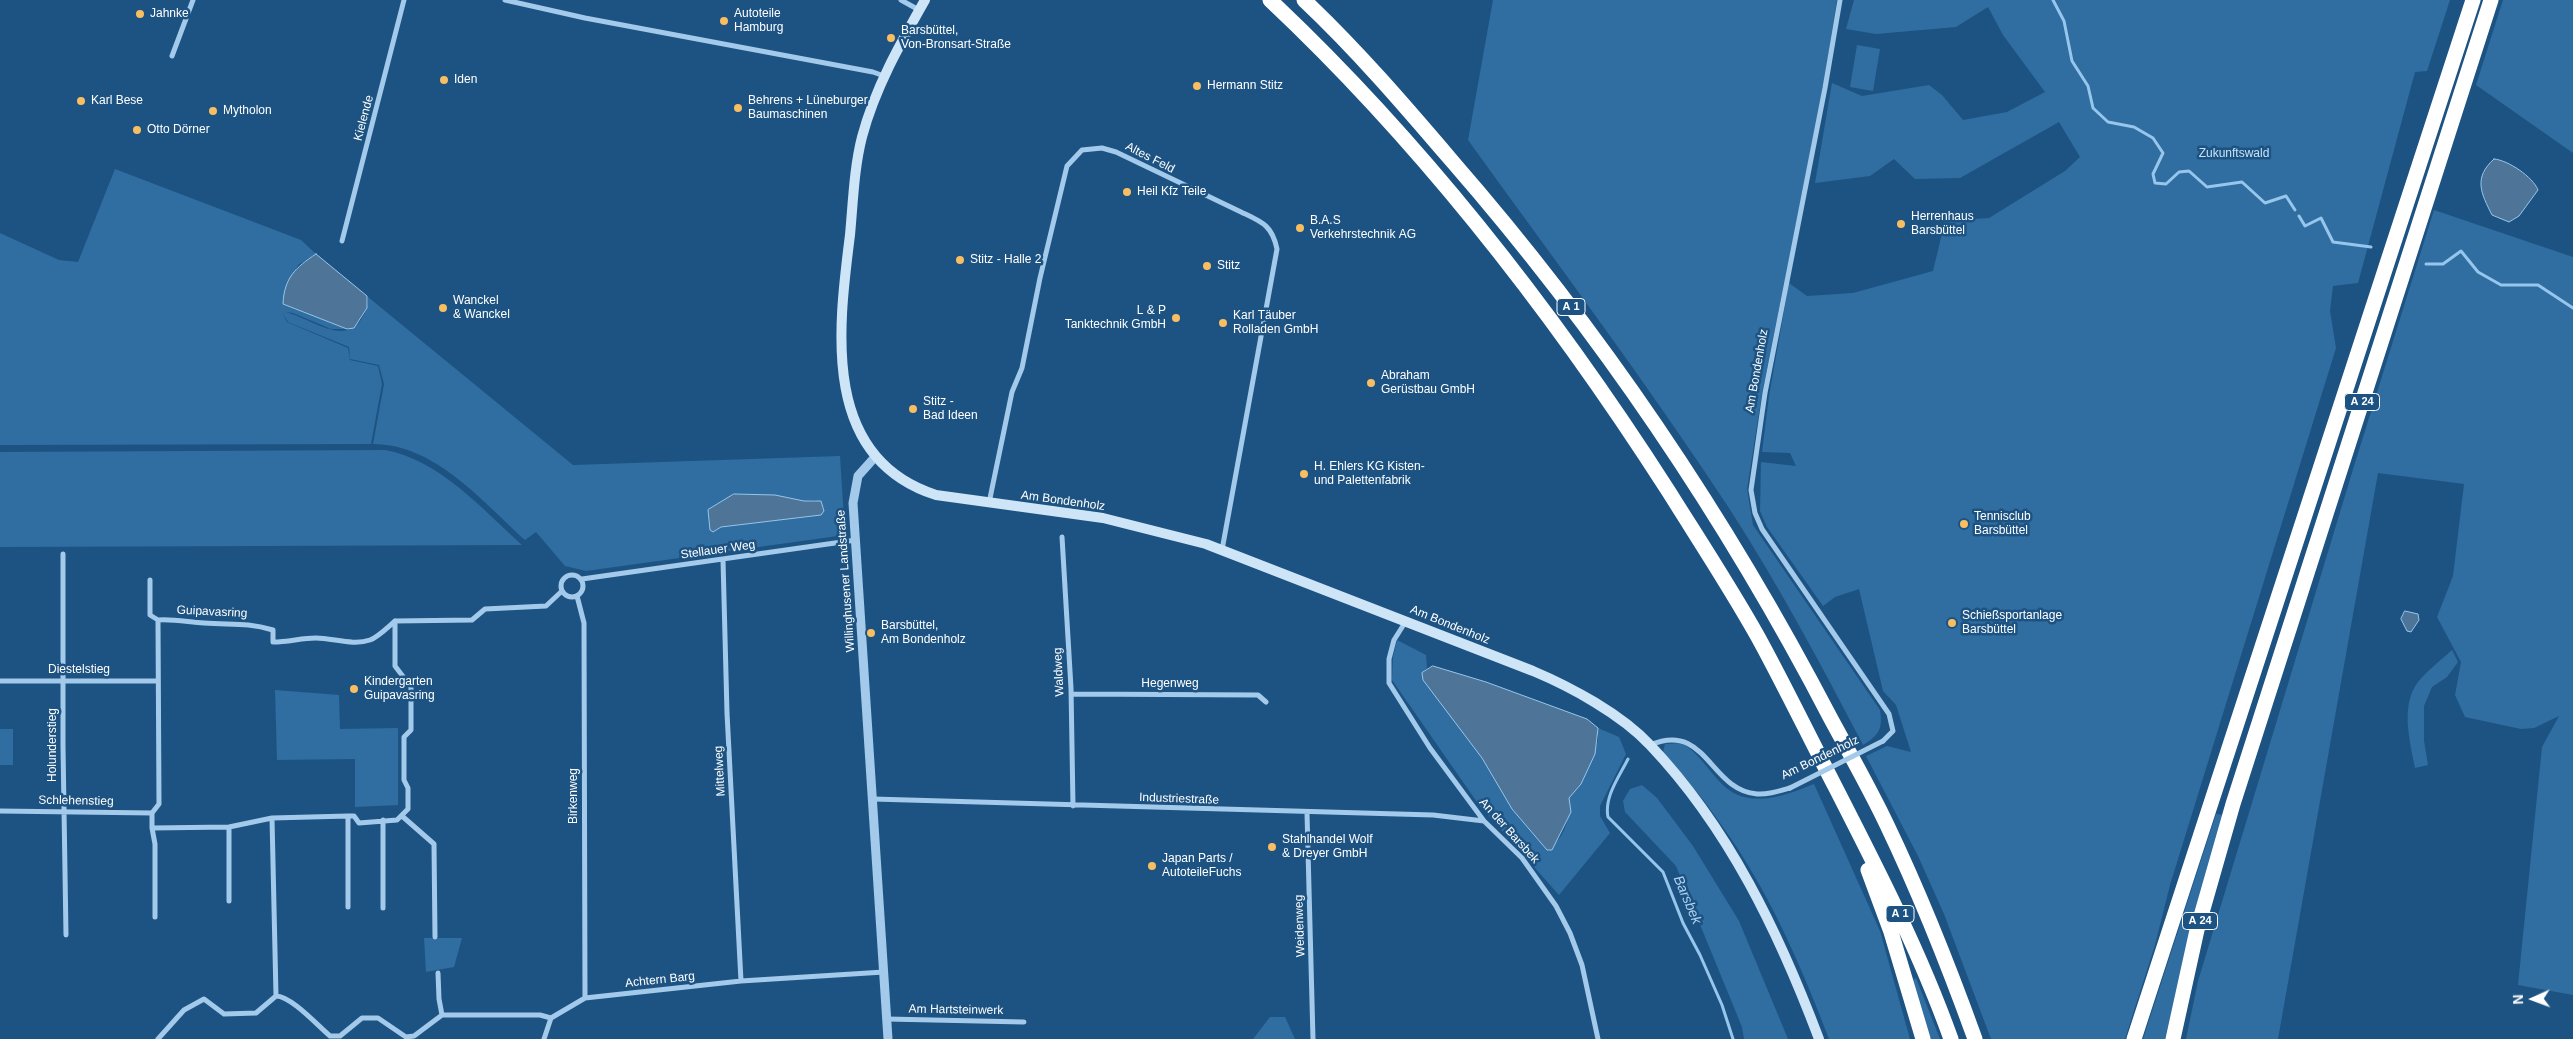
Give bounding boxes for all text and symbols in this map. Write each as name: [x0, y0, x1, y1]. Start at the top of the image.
place label: Jahnke: [150, 7, 189, 21]
place label: Autoteile Hamburg: [734, 7, 783, 35]
marker: Jahnke: [134, 8, 146, 20]
marker: Autoteile Hamburg: [718, 15, 730, 27]
place label: Barsbüttel, Von-Bronsart-Straße: [901, 24, 1011, 52]
marker: Barsbüttel, Von-Bronsart-Straße: [885, 32, 897, 44]
place label: Iden: [454, 73, 477, 87]
marker: Iden: [438, 74, 450, 86]
place label: Hermann Stitz: [1207, 79, 1283, 93]
marker: Hermann Stitz: [1191, 80, 1203, 92]
place label: Karl Bese: [91, 94, 143, 108]
street label: Kielende: [351, 94, 377, 142]
place label: Behrens + Lüneburger Baumaschinen: [748, 94, 868, 122]
marker: Karl Bese: [75, 95, 87, 107]
marker: Behrens + Lüneburger Baumaschinen: [732, 102, 744, 114]
place label: Mytholon: [223, 104, 272, 118]
marker: Mytholon: [207, 105, 219, 117]
place label: Otto Dörner: [147, 123, 210, 137]
marker: Otto Dörner: [131, 124, 143, 136]
street label: Altes Feld: [1123, 139, 1177, 177]
park label: Zukunftswald: [2199, 147, 2269, 161]
place label: Heil Kfz Teile: [1137, 185, 1206, 199]
marker: Heil Kfz Teile: [1121, 186, 1133, 198]
place label: Herrenhaus Barsbüttel: [1911, 210, 1974, 238]
place label: B.A.S Verkehrstechnik AG: [1310, 214, 1416, 242]
marker: Herrenhaus Barsbüttel: [1895, 218, 1907, 230]
marker: B.A.S Verkehrstechnik AG: [1294, 222, 1306, 234]
place label: Stitz - Halle 2: [970, 253, 1041, 267]
marker: Stitz - Halle 2: [954, 254, 966, 266]
place label: Stitz: [1217, 259, 1240, 273]
marker: Stitz: [1201, 260, 1213, 272]
place label: Wanckel & Wanckel: [453, 294, 510, 322]
road number: A 1: [1557, 298, 1585, 316]
marker: Wanckel & Wanckel: [437, 302, 449, 314]
place label: L & P Tanktechnik GmbH: [1065, 304, 1166, 332]
place label: Karl Täuber Rolladen GmbH: [1233, 309, 1318, 337]
marker: L & P Tanktechnik GmbH: [1170, 312, 1182, 324]
marker: Karl Täuber Rolladen GmbH: [1217, 317, 1229, 329]
street label: Am Bondenholz: [1743, 328, 1771, 414]
place label: Abraham Gerüstbau GmbH: [1381, 369, 1475, 397]
marker: Abraham Gerüstbau GmbH: [1365, 377, 1377, 389]
road number: A 24: [2344, 394, 2380, 411]
place label: Stitz - Bad Ideen: [923, 395, 978, 423]
marker: Stitz - Bad Ideen: [907, 403, 919, 415]
place label: H. Ehlers KG Kisten- und Palettenfabrik: [1314, 460, 1425, 488]
marker: H. Ehlers KG Kisten- und Palettenfabrik: [1298, 468, 1310, 480]
street label: Am Bondenholz: [1020, 488, 1106, 514]
street label: Willinghusener Landstraße: [834, 509, 858, 653]
place label: Tennisclub Barsbüttel: [1974, 510, 2031, 538]
marker: Tennisclub Barsbüttel: [1958, 518, 1970, 530]
street label: Stellauer Weg: [680, 538, 756, 562]
street label: Am Bondenholz: [1408, 602, 1492, 648]
street label: Guipavasring: [176, 603, 248, 621]
place label: Schießsportanlage Barsbüttel: [1962, 609, 2062, 637]
marker: Schießsportanlage Barsbüttel: [1946, 617, 1958, 629]
place label: Barsbüttel, Am Bondenholz: [881, 619, 966, 647]
marker: Barsbüttel, Am Bondenholz: [865, 627, 877, 639]
street label: Waldweg: [1051, 647, 1067, 697]
street label: Diestelstieg: [48, 663, 110, 677]
place label: Kindergarten Guipavasring: [364, 675, 435, 703]
street label: Hegenweg: [1141, 677, 1199, 691]
marker: Kindergarten Guipavasring: [348, 683, 360, 695]
street label: Holunderstieg: [46, 708, 60, 782]
street label: Am Bondenholz: [1779, 733, 1861, 783]
street label: Mittelweg: [711, 745, 729, 797]
street label: Birkenweg: [567, 768, 581, 824]
street label: Industriestraße: [1139, 790, 1219, 808]
street label: Schlehenstieg: [38, 793, 114, 809]
street label: An der Barsbek: [1476, 795, 1542, 867]
place label: Stahlhandel Wolf & Dreyer GmbH: [1282, 833, 1373, 861]
marker: Stahlhandel Wolf & Dreyer GmbH: [1266, 841, 1278, 853]
place label: Japan Parts / AutoteileFuchs: [1162, 852, 1241, 880]
marker: Japan Parts / AutoteileFuchs: [1146, 860, 1158, 872]
water label: Barsbek: [1669, 873, 1705, 927]
street label: Weidenweg: [1292, 895, 1308, 957]
road number: A 1: [1886, 906, 1914, 922]
road number: A 24: [2182, 912, 2218, 929]
street label: Achtern Barg: [624, 969, 696, 991]
north arrow: [2508, 974, 2558, 1024]
text: N: [2510, 994, 2526, 1005]
street label: Am Hartsteinwerk: [909, 1002, 1003, 1018]

